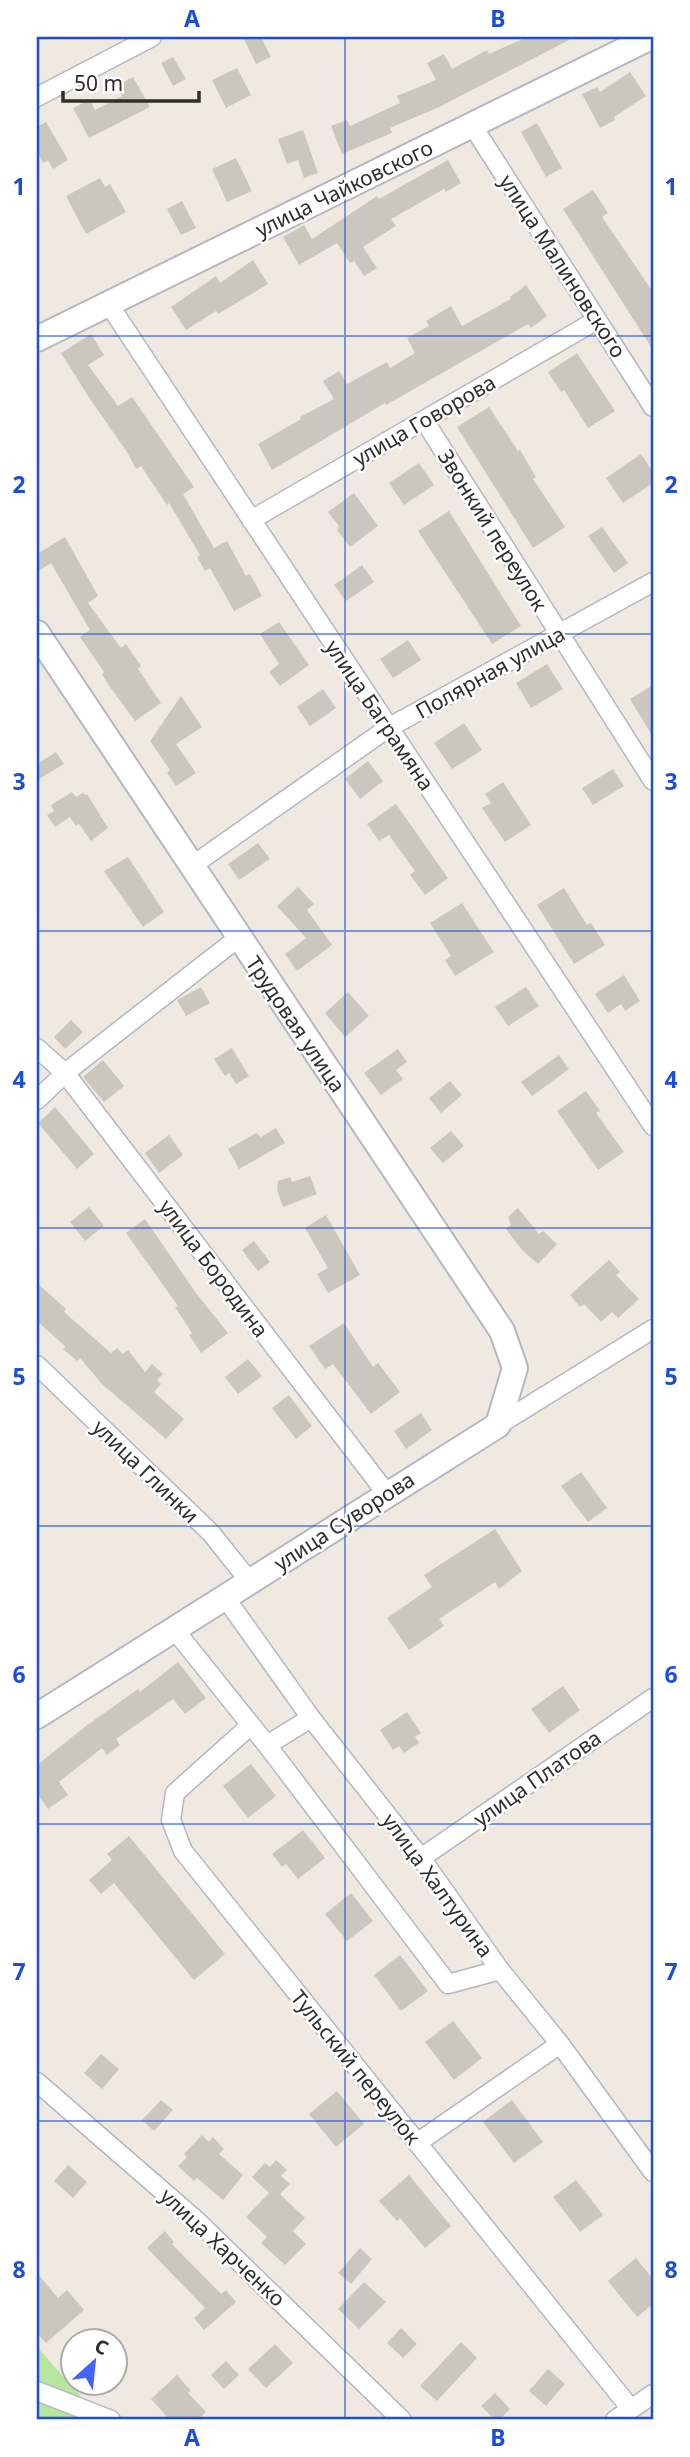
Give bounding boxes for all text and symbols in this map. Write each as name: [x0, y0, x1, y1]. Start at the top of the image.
text: A: [184, 2, 200, 34]
text: B: [490, 2, 506, 34]
scale bar: [63, 60, 200, 104]
text: 50 m: [74, 69, 123, 97]
street label: улица Чайковского: [251, 133, 437, 243]
street label: улица Малиновского: [493, 169, 633, 363]
text: 1: [12, 170, 26, 202]
text: 1: [664, 170, 678, 202]
street label: улица Говорова: [348, 368, 500, 472]
street label: Звонкий переулок: [432, 444, 554, 616]
text: 2: [12, 468, 26, 500]
text: 2: [664, 468, 678, 500]
street label: Полярная улица: [410, 619, 570, 725]
street label: улица Баграмяна: [319, 634, 441, 796]
text: 3: [12, 765, 26, 797]
text: 3: [664, 765, 678, 797]
street label: Трудовая улица: [240, 950, 352, 1098]
text: 4: [12, 1063, 26, 1095]
text: 4: [664, 1063, 678, 1095]
street label: улица Бородина: [153, 1193, 275, 1343]
text: 5: [12, 1360, 26, 1392]
text: 5: [664, 1360, 678, 1392]
street label: улица Глинки: [87, 1413, 205, 1529]
street label: улица Суворова: [268, 1465, 420, 1577]
text: 6: [12, 1658, 26, 1690]
text: 6: [664, 1658, 678, 1690]
street label: улица Платова: [468, 1724, 606, 1832]
street label: улица Халтурина: [376, 1807, 500, 1963]
text: 7: [12, 1955, 26, 1987]
text: 7: [664, 1955, 678, 1987]
street label: Тульский переулок: [285, 1984, 427, 2150]
street label: улица Харченко: [154, 2182, 292, 2312]
text: 8: [12, 2253, 26, 2285]
text: 8: [664, 2253, 678, 2285]
north arrow: [60, 2328, 130, 2398]
text: С: [90, 2332, 113, 2361]
text: A: [184, 2421, 200, 2453]
text: B: [490, 2421, 506, 2453]

